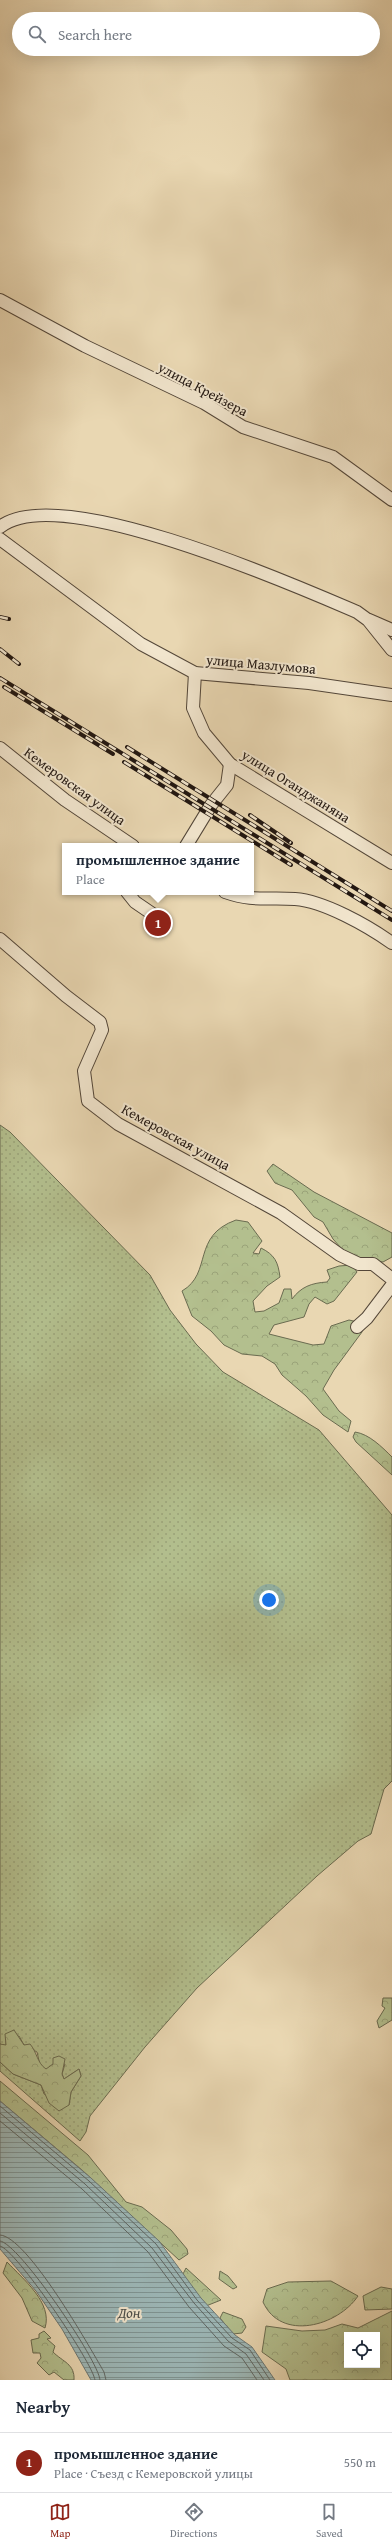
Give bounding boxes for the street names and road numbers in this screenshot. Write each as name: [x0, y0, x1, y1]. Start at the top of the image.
street label: улица Крейзера: [154, 357, 252, 421]
street label: улица Мазлумова: [204, 649, 317, 679]
street label: Кемеровская улица: [20, 742, 130, 830]
street label: улица Оганджаняна: [237, 744, 354, 828]
street label: Кемеровская улица: [118, 1099, 234, 1175]

